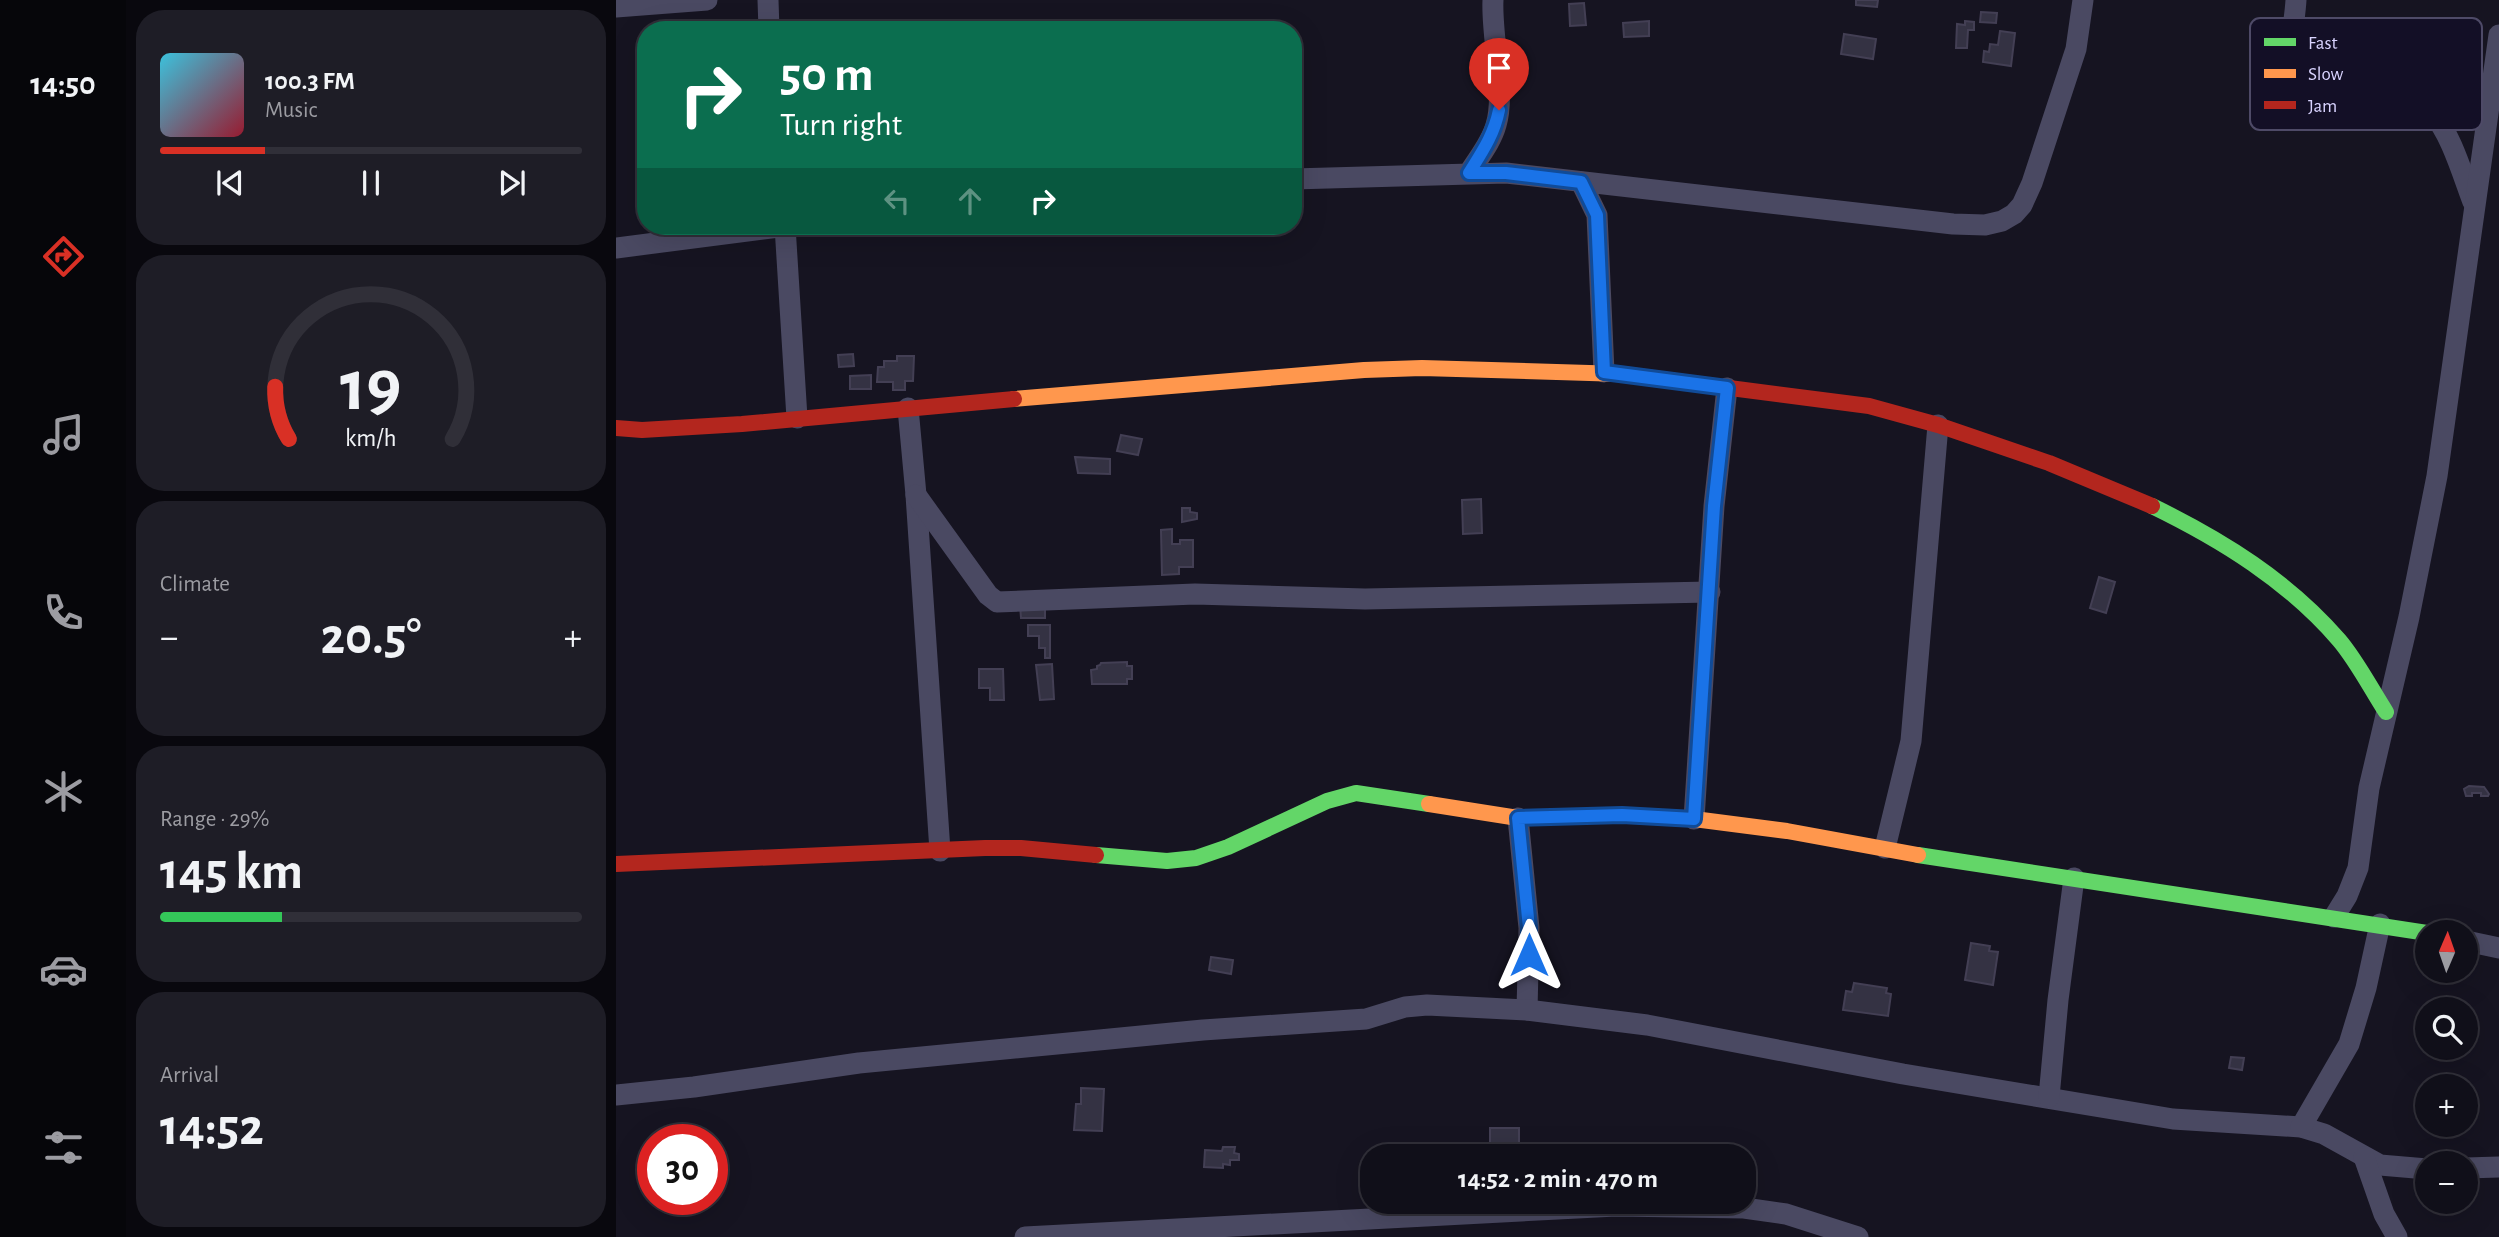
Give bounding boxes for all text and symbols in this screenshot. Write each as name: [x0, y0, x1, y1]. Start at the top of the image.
legend: [2250, 18, 2482, 130]
text: Fast: [2308, 34, 2338, 53]
pin: [1469, 38, 1529, 110]
icon: right: [665, 49, 756, 140]
icon: arrive: [1480, 49, 1518, 87]
text: 50 m: [780, 51, 874, 100]
text: Slow: [2308, 65, 2344, 84]
text: 14:50: [30, 68, 96, 100]
text: 100.3 FM: [265, 68, 355, 94]
text: Jam: [2308, 97, 2337, 116]
text: Music: [265, 99, 317, 122]
text: Turn right: [780, 109, 902, 141]
icon: previous: [211, 164, 249, 202]
icon: pause: [352, 164, 390, 202]
icon: next: [493, 164, 531, 202]
icon: left: [878, 182, 916, 220]
icon: ahead: [951, 182, 989, 220]
icon: right: [1024, 182, 1062, 220]
icon: directions: [39, 232, 88, 281]
text: 19: [340, 352, 402, 425]
icon: music: [39, 410, 88, 459]
text: km/h: [345, 426, 397, 451]
text: Climate: [160, 573, 230, 596]
icon: phone: [39, 588, 88, 637]
text: 20.5°: [320, 611, 422, 663]
text: −: [160, 619, 178, 657]
text: +: [564, 619, 582, 657]
icon: climate: [39, 767, 88, 816]
text: Range · 29%: [160, 808, 269, 831]
text: 145 km: [160, 846, 303, 898]
position arrow: [1492, 918, 1566, 992]
north arrow: [2415, 920, 2478, 984]
map controls: [2415, 920, 2478, 1214]
icon: car: [39, 945, 88, 994]
button: search: [2415, 997, 2478, 1060]
text: Arrival: [160, 1064, 219, 1087]
button: +: [2415, 1074, 2478, 1137]
text: 14:52: [160, 1102, 264, 1154]
icon: filters: [39, 1123, 88, 1172]
speed limit sign: 30: [637, 1124, 728, 1215]
button: −: [2415, 1151, 2478, 1214]
text: 14:52 · 2 min · 470 m: [1458, 1166, 1658, 1192]

